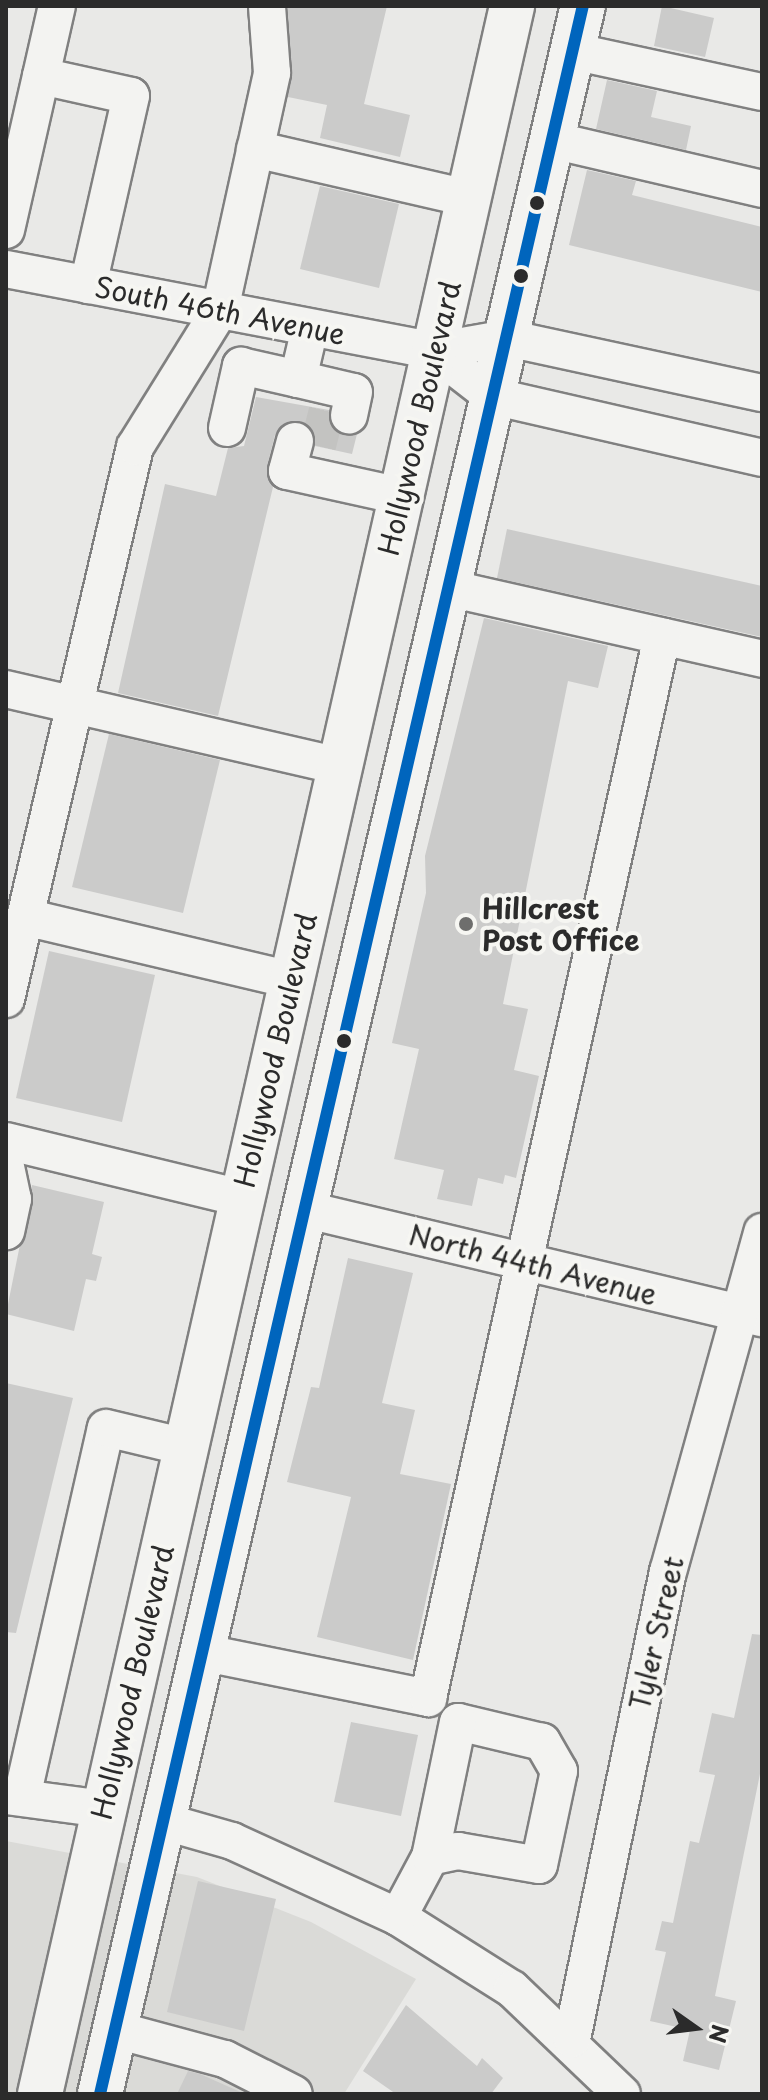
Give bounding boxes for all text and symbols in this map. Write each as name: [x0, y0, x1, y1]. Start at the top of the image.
unlabelled marker: [529, 195, 545, 211]
unlabelled marker: [513, 268, 529, 284]
street label: South 46th Avenue: [90, 269, 350, 351]
street label: Hollywood Boulevard: [371, 278, 467, 558]
place label: Hillcrest Post Office: [482, 891, 639, 957]
street label: Hollywood Boulevard: [227, 910, 323, 1190]
marker: Hillcrest Post Office: [457, 915, 475, 933]
unlabelled marker: [336, 1033, 352, 1049]
street label: North 44th Avenue: [404, 1217, 662, 1311]
street label: Hollywood Boulevard: [84, 1542, 180, 1822]
street label: Tyler Street: [622, 1552, 690, 1714]
north arrow: [656, 1988, 736, 2068]
text: N: [702, 2021, 738, 2046]

